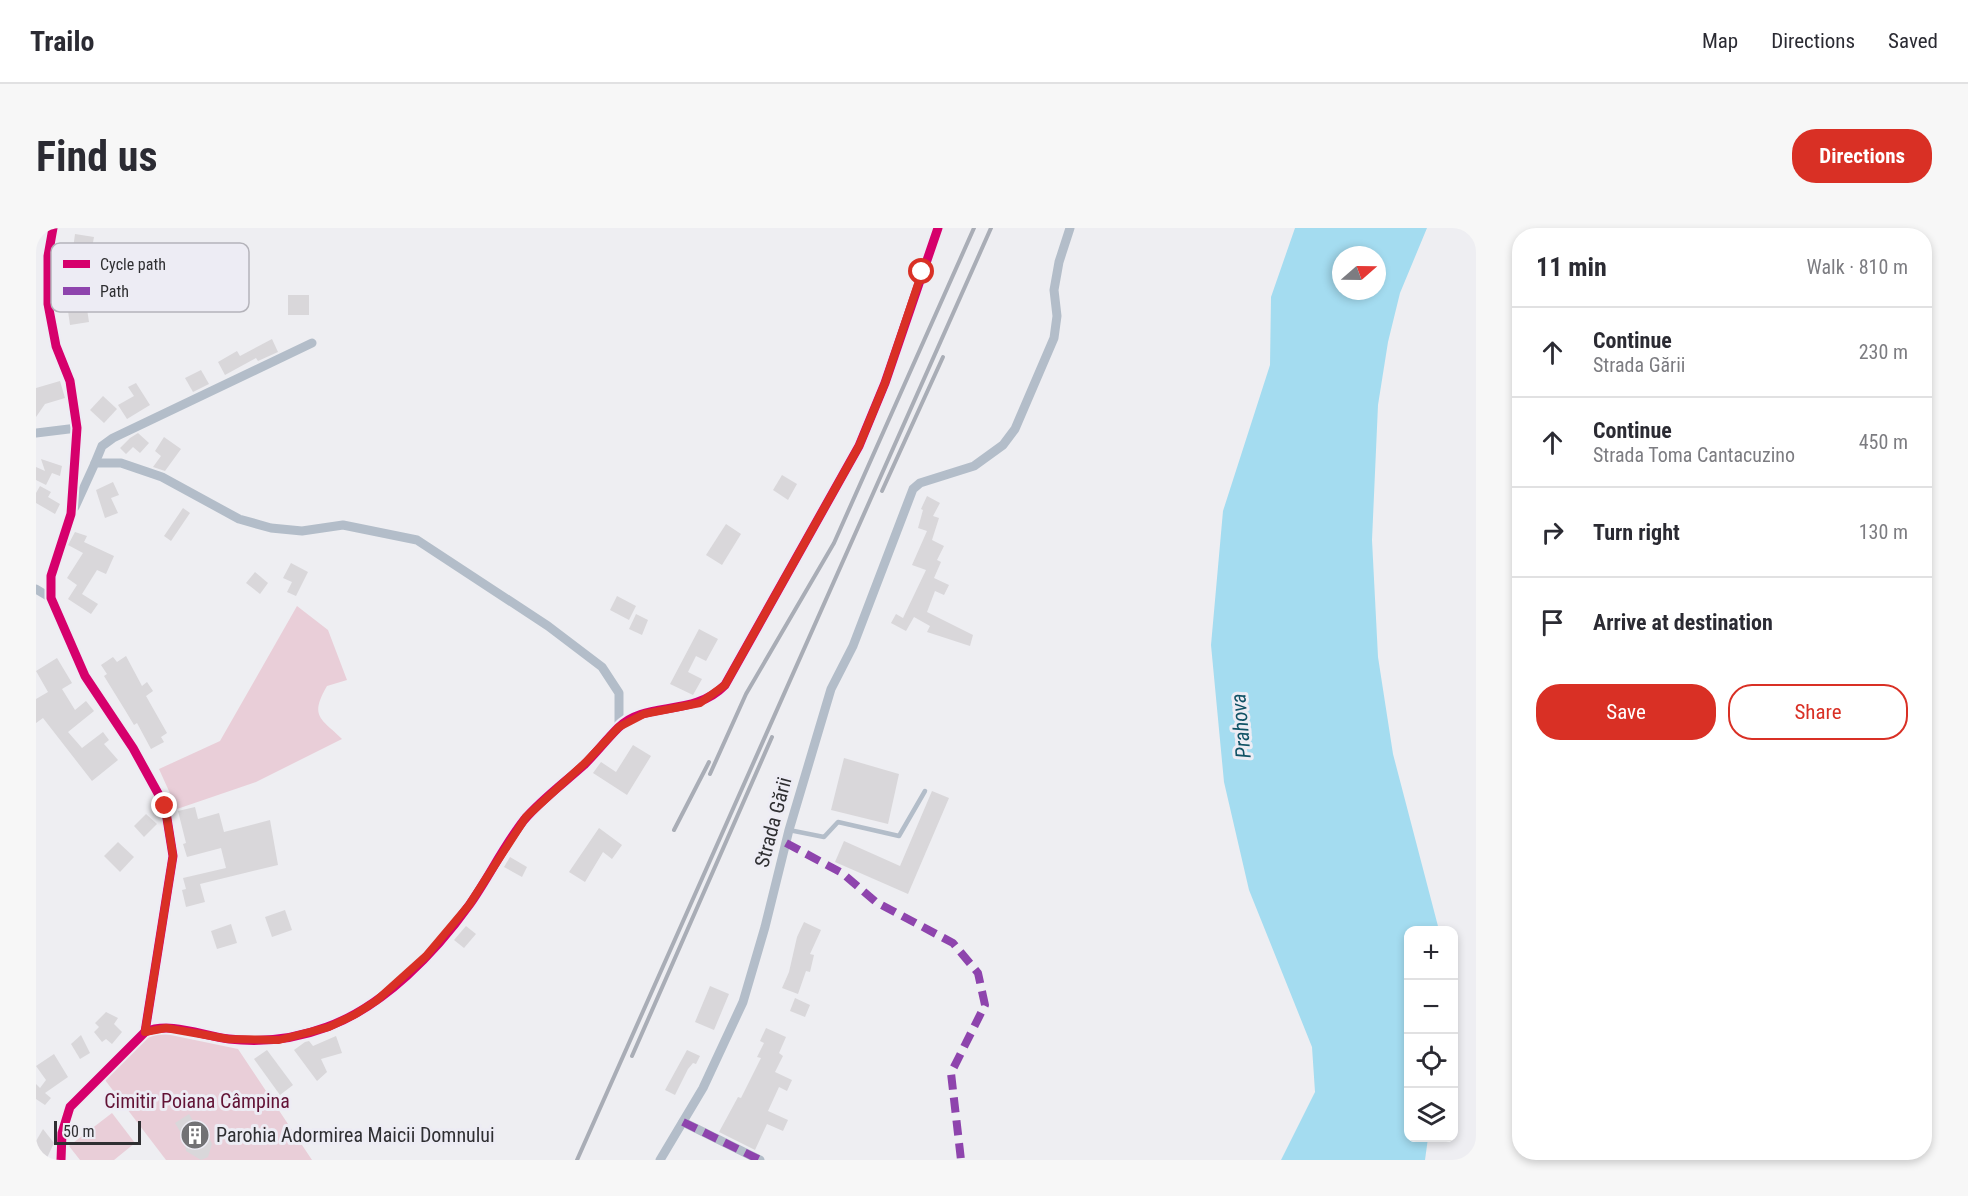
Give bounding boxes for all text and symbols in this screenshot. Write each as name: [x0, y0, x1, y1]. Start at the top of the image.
text: Trailo: [30, 25, 94, 58]
text: Map: [1702, 29, 1738, 53]
text: Directions: [1771, 29, 1855, 53]
text: Saved: [1888, 29, 1938, 53]
button: Directions: [1792, 129, 1932, 183]
text: Find us: [36, 132, 157, 181]
legend: [51, 243, 249, 312]
north arrow: [1332, 246, 1386, 300]
text: 11 min: [1536, 252, 1607, 282]
text: Cycle path: [100, 255, 166, 274]
text: Walk · 810 m: [1807, 255, 1908, 279]
route start: [908, 258, 934, 284]
text: Path: [100, 282, 129, 301]
text: Continue: [1593, 328, 1672, 353]
icon: ahead: [1536, 336, 1569, 369]
text: 230 m: [1859, 340, 1908, 364]
text: Strada Gării: [1593, 353, 1685, 377]
text: Continue: [1593, 418, 1672, 443]
icon: ahead: [1536, 426, 1569, 459]
text: 450 m: [1859, 430, 1908, 454]
text: Strada Toma Cantacuzino: [1593, 443, 1795, 467]
icon: right: [1536, 516, 1569, 549]
text: Turn right: [1593, 520, 1680, 545]
text: 130 m: [1859, 520, 1908, 544]
icon: arrive: [1536, 606, 1569, 639]
text: Arrive at destination: [1593, 610, 1773, 635]
button: Save: [1536, 684, 1716, 740]
button: Share: [1728, 684, 1908, 740]
water label: Prahova: [1226, 693, 1256, 759]
street label: Strada Gării: [749, 774, 797, 870]
route end: [151, 792, 177, 818]
map controls: [1404, 926, 1458, 1142]
button: +: [1404, 926, 1458, 980]
button: −: [1404, 980, 1458, 1034]
button: locate: [1404, 1034, 1458, 1088]
button: layers: [1404, 1088, 1458, 1142]
park label: Cimitir Poiana Câmpina: [104, 1089, 290, 1113]
scale bar: [54, 1118, 141, 1146]
building icon: Parohia Adormirea Maicii Domnului: [179, 1119, 211, 1151]
text: 50 m: [63, 1122, 95, 1141]
place label: Parohia Adormirea Maicii Domnului: [216, 1123, 495, 1147]

